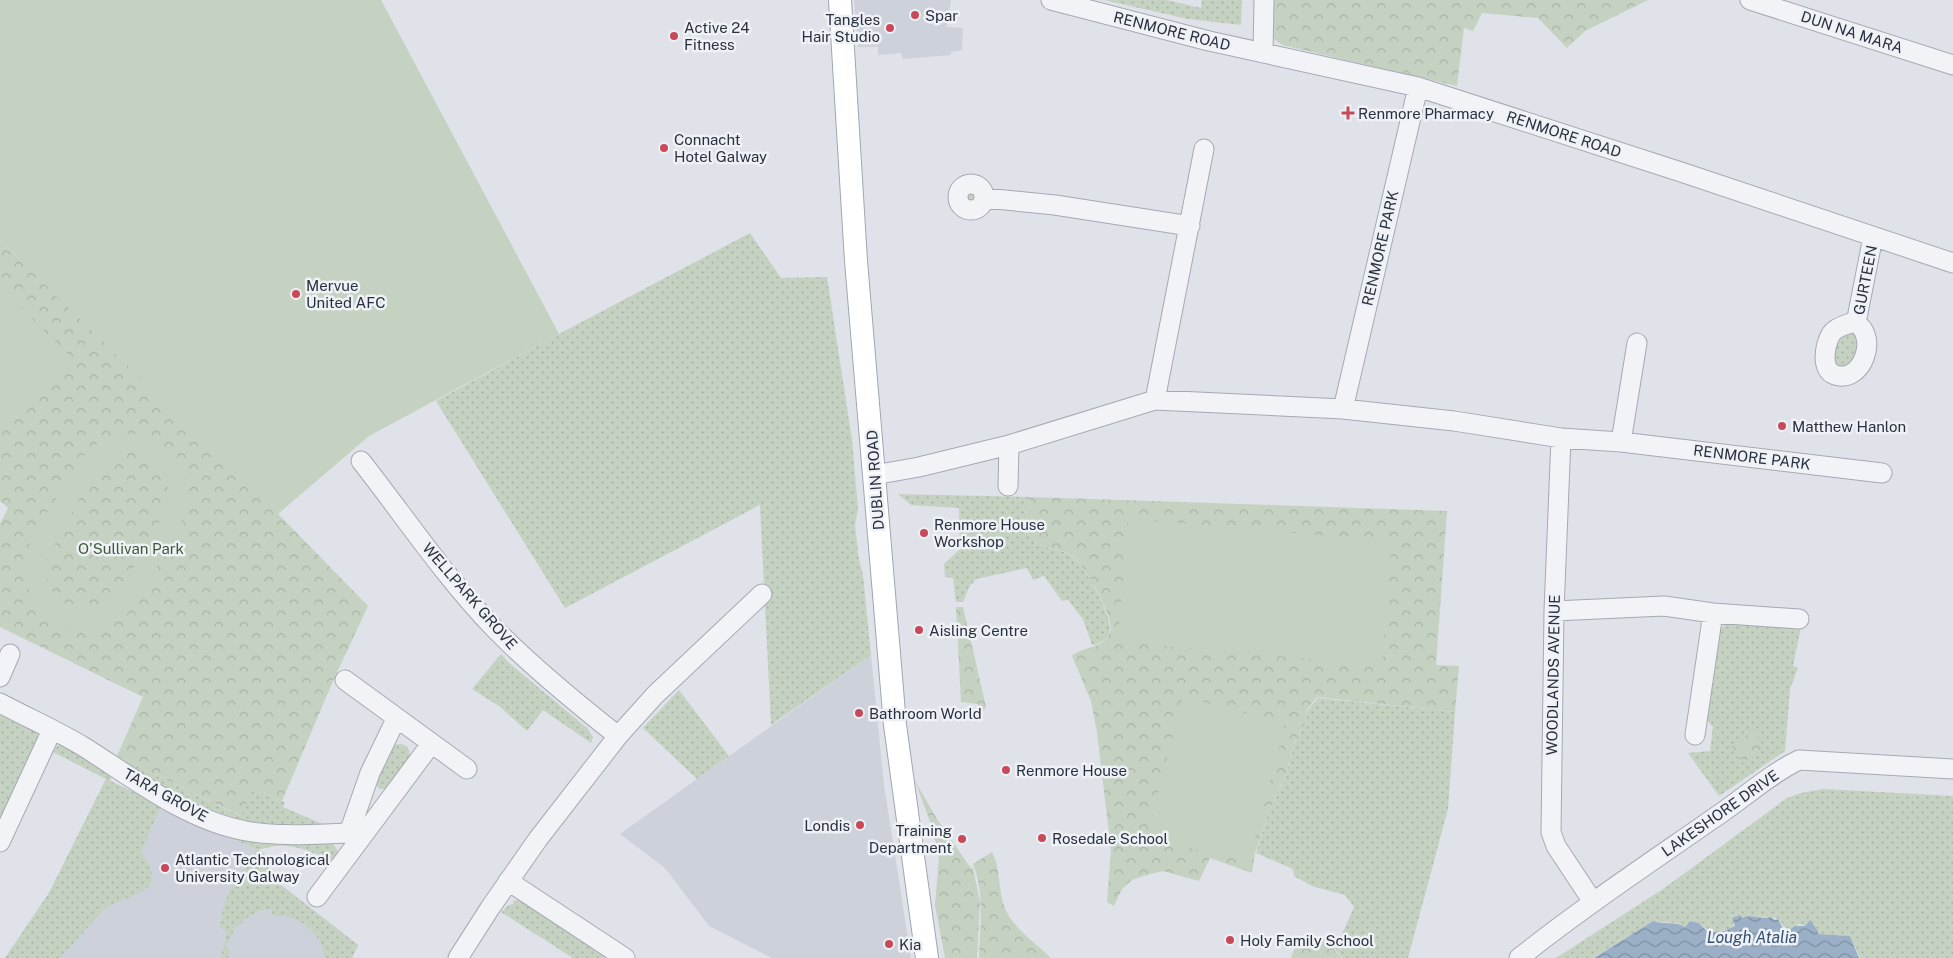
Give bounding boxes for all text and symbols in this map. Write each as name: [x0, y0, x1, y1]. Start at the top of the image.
place label: Spar: [925, 7, 958, 24]
street label: DUN NA MARA: [1799, 7, 1905, 57]
street label: RENMORE ROAD: [1112, 8, 1232, 54]
marker: Spar: [909, 9, 921, 21]
place label: Tangles Hair Studio: [801, 11, 880, 45]
place label: Active 24 Fitness: [684, 19, 750, 53]
marker: Tangles Hair Studio: [884, 22, 896, 34]
marker: Active 24 Fitness: [668, 30, 680, 42]
place label: Renmore Pharmacy: [1358, 105, 1494, 122]
marker: Renmore Pharmacy: [1342, 107, 1354, 119]
street label: RENMORE ROAD: [1504, 107, 1624, 161]
place label: Connacht Hotel Galway: [674, 131, 767, 165]
marker: Connacht Hotel Galway: [658, 142, 670, 154]
street label: RENMORE PARK: [1358, 189, 1402, 307]
street label: GURTEEN: [1850, 244, 1880, 316]
place label: Mervue United AFC: [306, 277, 386, 311]
marker: Mervue United AFC: [290, 288, 302, 300]
place label: Matthew Hanlon: [1792, 418, 1906, 435]
marker: Matthew Hanlon: [1776, 420, 1788, 432]
street label: DUBLIN ROAD: [863, 429, 887, 531]
street label: RENMORE PARK: [1692, 441, 1812, 473]
place label: Renmore House Workshop: [934, 516, 1045, 550]
marker: Renmore House Workshop: [918, 527, 930, 539]
street label: WELLPARK GROVE: [419, 539, 521, 653]
park label: O'Sullivan Park: [78, 540, 184, 557]
street label: WOODLANDS AVENUE: [1543, 594, 1563, 756]
place label: Aisling Centre: [929, 622, 1028, 639]
marker: Aisling Centre: [913, 624, 925, 636]
place label: Bathroom World: [869, 705, 982, 722]
marker: Bathroom World: [853, 707, 865, 719]
place label: Renmore House: [1016, 762, 1127, 779]
marker: Renmore House: [1000, 764, 1012, 776]
street label: TARA GROVE: [121, 765, 211, 825]
street label: LAKESHORE DRIVE: [1658, 766, 1782, 860]
place label: Londis: [804, 817, 850, 834]
marker: Londis: [854, 819, 866, 831]
place label: Training Department: [869, 822, 952, 856]
place label: Rosedale School: [1052, 830, 1168, 847]
marker: Rosedale School: [1036, 832, 1048, 844]
marker: Training Department: [956, 833, 968, 845]
place label: Atlantic Technological University Galway: [175, 851, 330, 885]
marker: Atlantic Technological University Galway: [159, 862, 171, 874]
water label: Lough Atalia: [1707, 928, 1797, 947]
place label: Holy Family School: [1240, 932, 1374, 949]
marker: Holy Family School: [1224, 934, 1236, 946]
place label: Kia: [899, 936, 921, 953]
marker: Kia: [883, 938, 895, 950]

